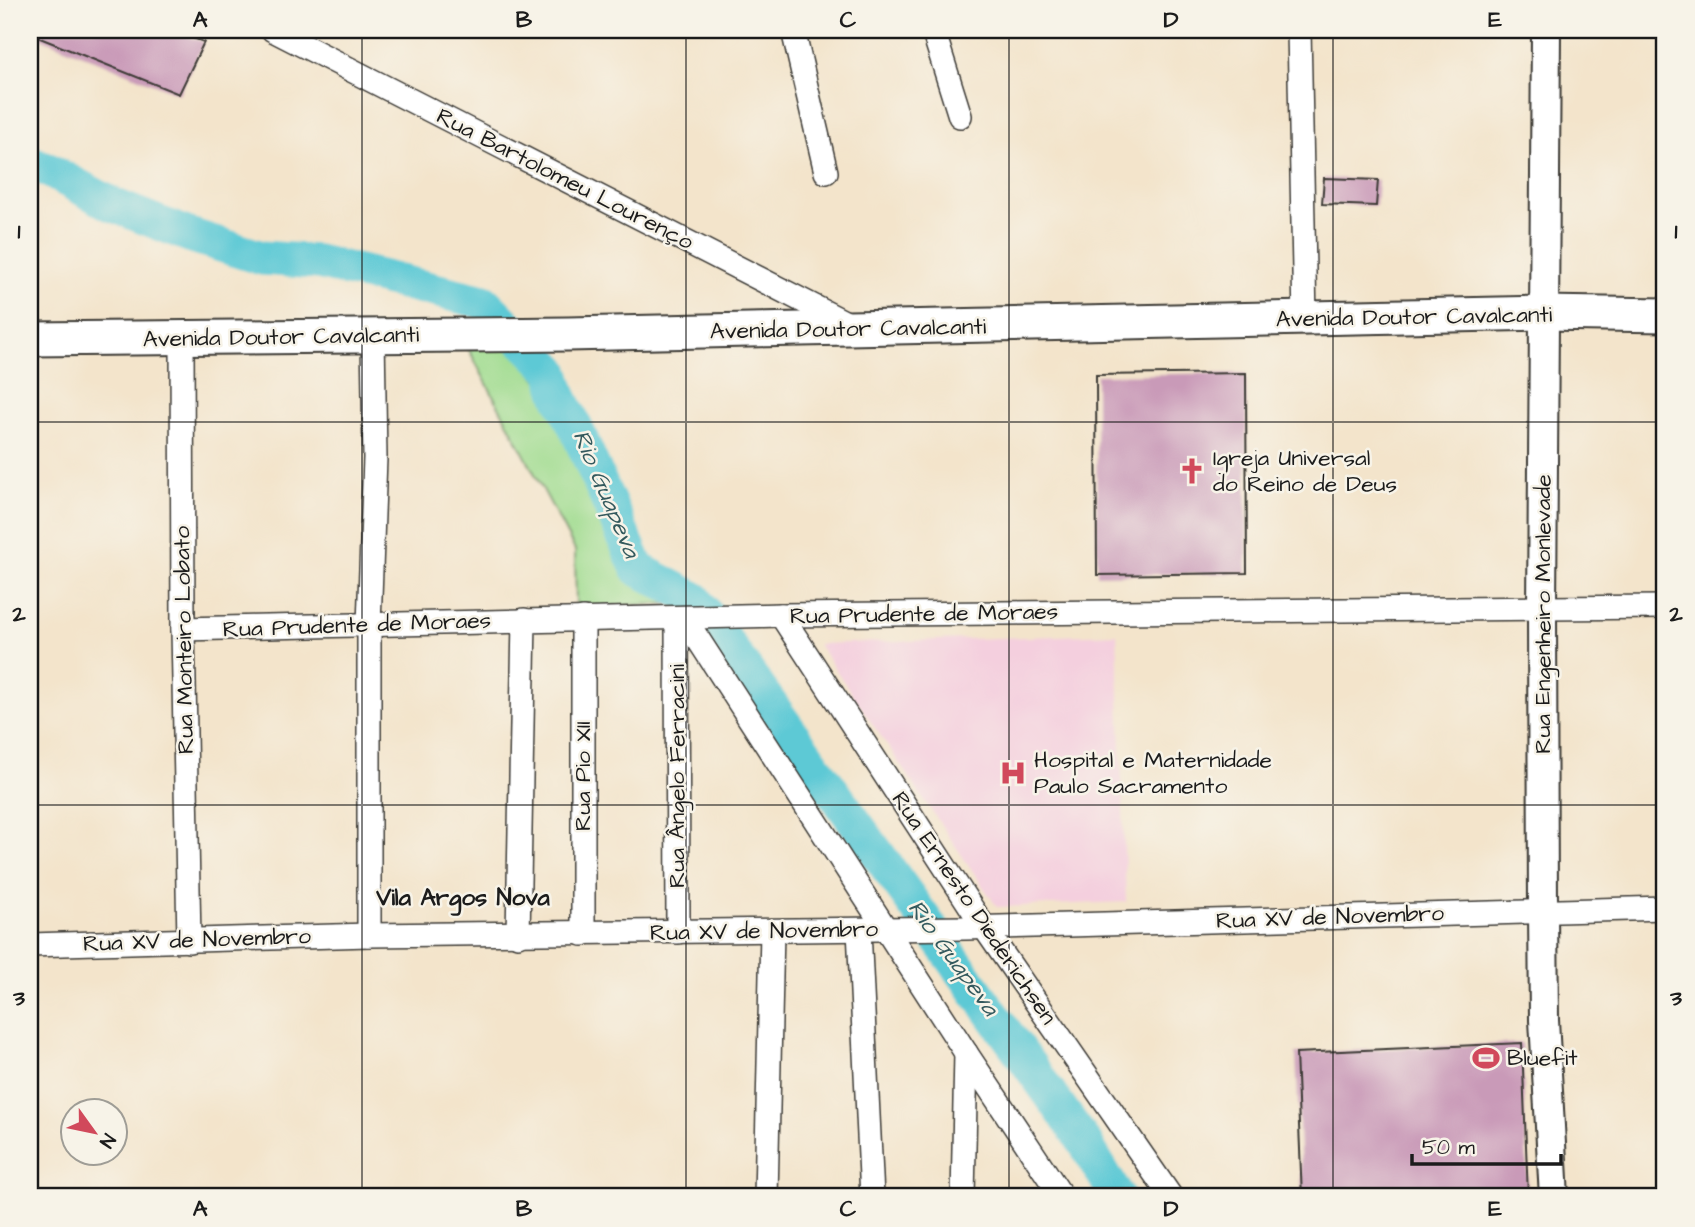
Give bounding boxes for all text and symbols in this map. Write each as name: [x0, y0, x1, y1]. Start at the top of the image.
text: A: [193, 4, 208, 36]
text: B: [516, 4, 533, 36]
text: C: [840, 4, 857, 36]
text: D: [1164, 4, 1179, 36]
text: E: [1488, 4, 1502, 36]
street label: Rua Bartolomeu Lourenço: [431, 100, 699, 258]
text: 1: [18, 215, 21, 247]
text: 1: [1675, 215, 1678, 247]
street label: Avenida Doutor Cavalcanti: [1276, 299, 1553, 335]
street label: Avenida Doutor Cavalcanti: [710, 311, 987, 347]
street label: Avenida Doutor Cavalcanti: [143, 319, 420, 355]
water label: Rio Guapeva: [564, 425, 649, 565]
place label: Igreja Universal do Reino de Deus: [1213, 442, 1397, 500]
church icon: Igreja Universal do Reino de Deus: [1177, 456, 1207, 486]
street label: Rua Engenheiro Monlevade: [1527, 474, 1560, 754]
street label: Rua Monteiro Lobato: [166, 526, 202, 754]
street label: Rua Prudente de Moraes: [789, 596, 1059, 632]
text: 2: [11, 598, 26, 630]
text: 2: [1668, 598, 1683, 630]
street label: Rua Prudente de Moraes: [222, 604, 492, 646]
street label: Rua Ângelo Ferracini: [661, 664, 694, 888]
street label: Rua Pio XII: [567, 721, 599, 831]
place label: Hospital e Maternidade Paulo Sacramento: [1034, 744, 1272, 802]
hospital icon: Hospital e Maternidade Paulo Sacramento: [998, 758, 1028, 788]
street label: Rua Ernesto Diederichsen: [884, 785, 1064, 1031]
district label: Vila Argos Nova: [375, 881, 551, 916]
water label: Rio Guapeva: [899, 893, 1008, 1024]
street label: Rua XV de Novembro: [1215, 897, 1445, 937]
street label: Rua XV de Novembro: [650, 913, 878, 949]
street label: Rua XV de Novembro: [82, 920, 312, 960]
text: 3: [12, 982, 25, 1014]
text: 3: [1669, 982, 1682, 1014]
place label: Bluefit: [1507, 1042, 1578, 1074]
sports icon: Bluefit: [1471, 1043, 1501, 1073]
north arrow: [60, 1098, 130, 1168]
scale bar: [1412, 1122, 1560, 1166]
text: N: [92, 1128, 122, 1153]
text: 50 m: [1422, 1133, 1476, 1162]
text: A: [193, 1193, 208, 1225]
text: B: [516, 1193, 533, 1225]
text: C: [840, 1193, 857, 1225]
text: D: [1164, 1193, 1179, 1225]
text: E: [1488, 1193, 1502, 1225]

